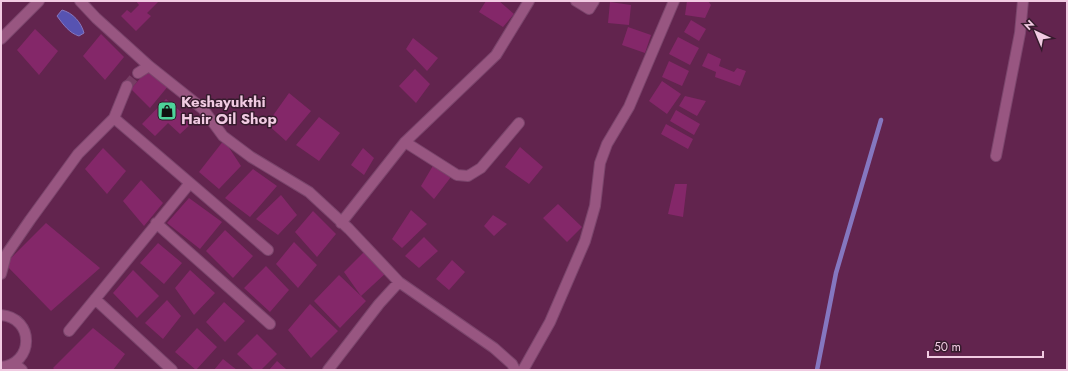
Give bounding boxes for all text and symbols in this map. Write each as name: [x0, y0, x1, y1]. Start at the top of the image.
north arrow: [1016, 12, 1056, 52]
text: N: [1020, 16, 1038, 34]
place label: Keshayukthi Hair Oil Shop: [181, 91, 277, 130]
shop icon: Keshayukthi Hair Oil Shop: [156, 100, 178, 122]
scale bar: [928, 333, 1043, 359]
text: 50 m: [934, 338, 961, 356]

